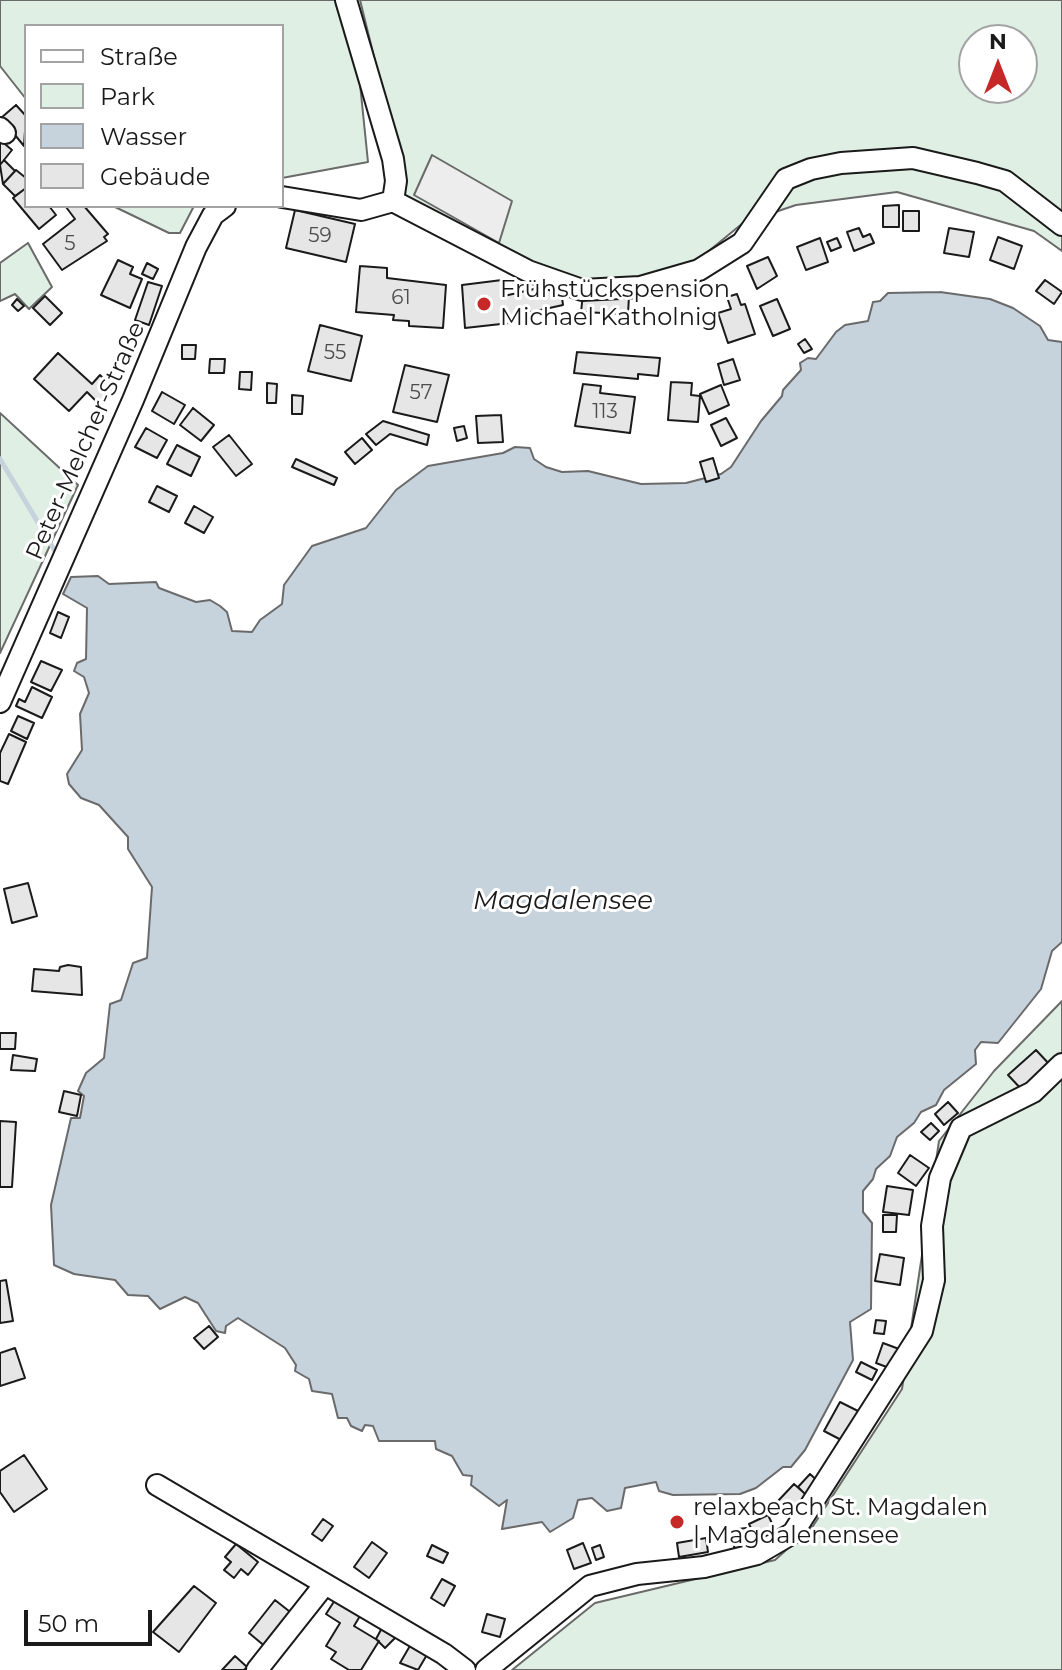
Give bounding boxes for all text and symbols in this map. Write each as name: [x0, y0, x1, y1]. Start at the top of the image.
legend: [24, 24, 284, 208]
north arrow: [958, 24, 1038, 104]
text: N: [989, 28, 1007, 55]
text: Straße: [100, 42, 178, 71]
text: Park: [100, 82, 155, 111]
text: Wasser: [100, 122, 187, 151]
text: Gebäude: [100, 162, 210, 191]
house number: 59: [308, 224, 332, 248]
house number: 5: [64, 232, 76, 256]
place label: Frühstückspension Michael Katholnig: [500, 276, 730, 332]
house number: 61: [391, 286, 411, 310]
marker: Frühstückspension Michael Katholnig: [475, 295, 493, 313]
street label: Peter-Melcher-Straße: [20, 317, 152, 565]
house number: 55: [324, 341, 346, 365]
house number: 57: [410, 381, 432, 405]
house number: 113: [592, 400, 618, 424]
water label: Magdalensee: [473, 885, 653, 917]
place label: relaxbeach St. Magdalen | Magdalenensee: [693, 1494, 988, 1550]
marker: relaxbeach St. Magdalen | Magdalenensee: [668, 1513, 686, 1531]
scale bar: [28, 1594, 156, 1644]
text: 50 m: [38, 1609, 99, 1638]

